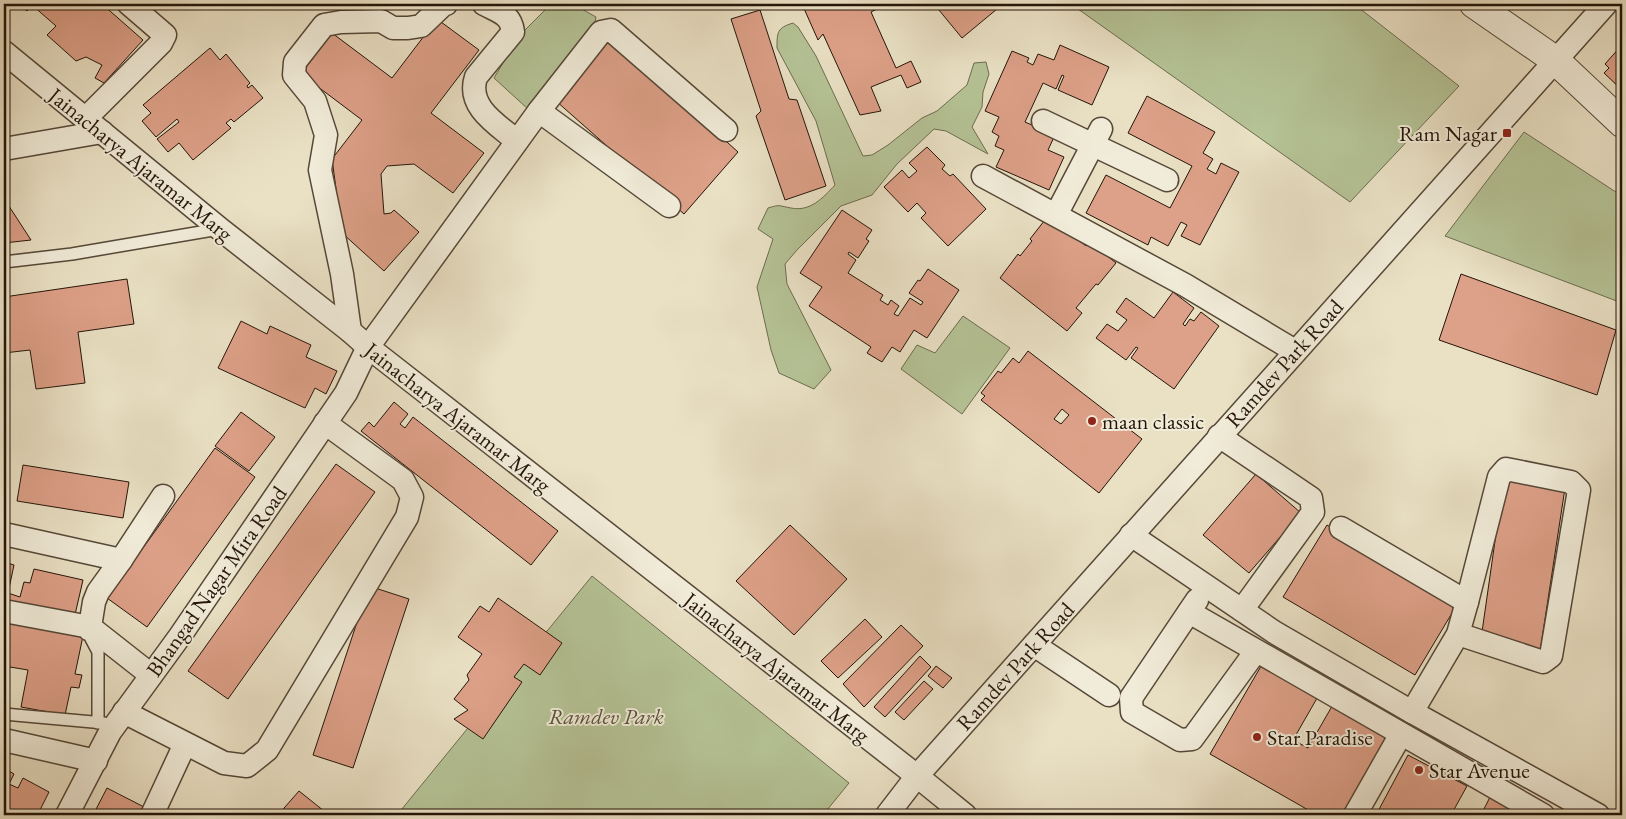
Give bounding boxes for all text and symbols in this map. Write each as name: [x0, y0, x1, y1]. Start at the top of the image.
street label: Jainacharya Ajaramar Marg: [41, 80, 239, 248]
place label: Ram Nagar: [1399, 119, 1498, 148]
marker: Ram Nagar: [1501, 127, 1513, 139]
street label: Ramdev Park Road: [1219, 292, 1350, 434]
street label: Jainacharya Ajaramar Marg: [357, 334, 557, 500]
place label: maan classic: [1102, 407, 1204, 436]
marker: maan classic: [1086, 415, 1098, 427]
street label: Bhangad Nagar Mira Road: [140, 479, 294, 682]
street label: Jainacharya Ajaramar Marg: [676, 584, 876, 750]
street label: Ramdev Park Road: [950, 595, 1081, 737]
park label: Ramdev Park: [548, 702, 664, 731]
place label: Star Paradise: [1267, 723, 1373, 752]
marker: Star Paradise: [1251, 731, 1263, 743]
place label: Star Avenue: [1429, 756, 1530, 785]
marker: Star Avenue: [1413, 764, 1425, 776]

